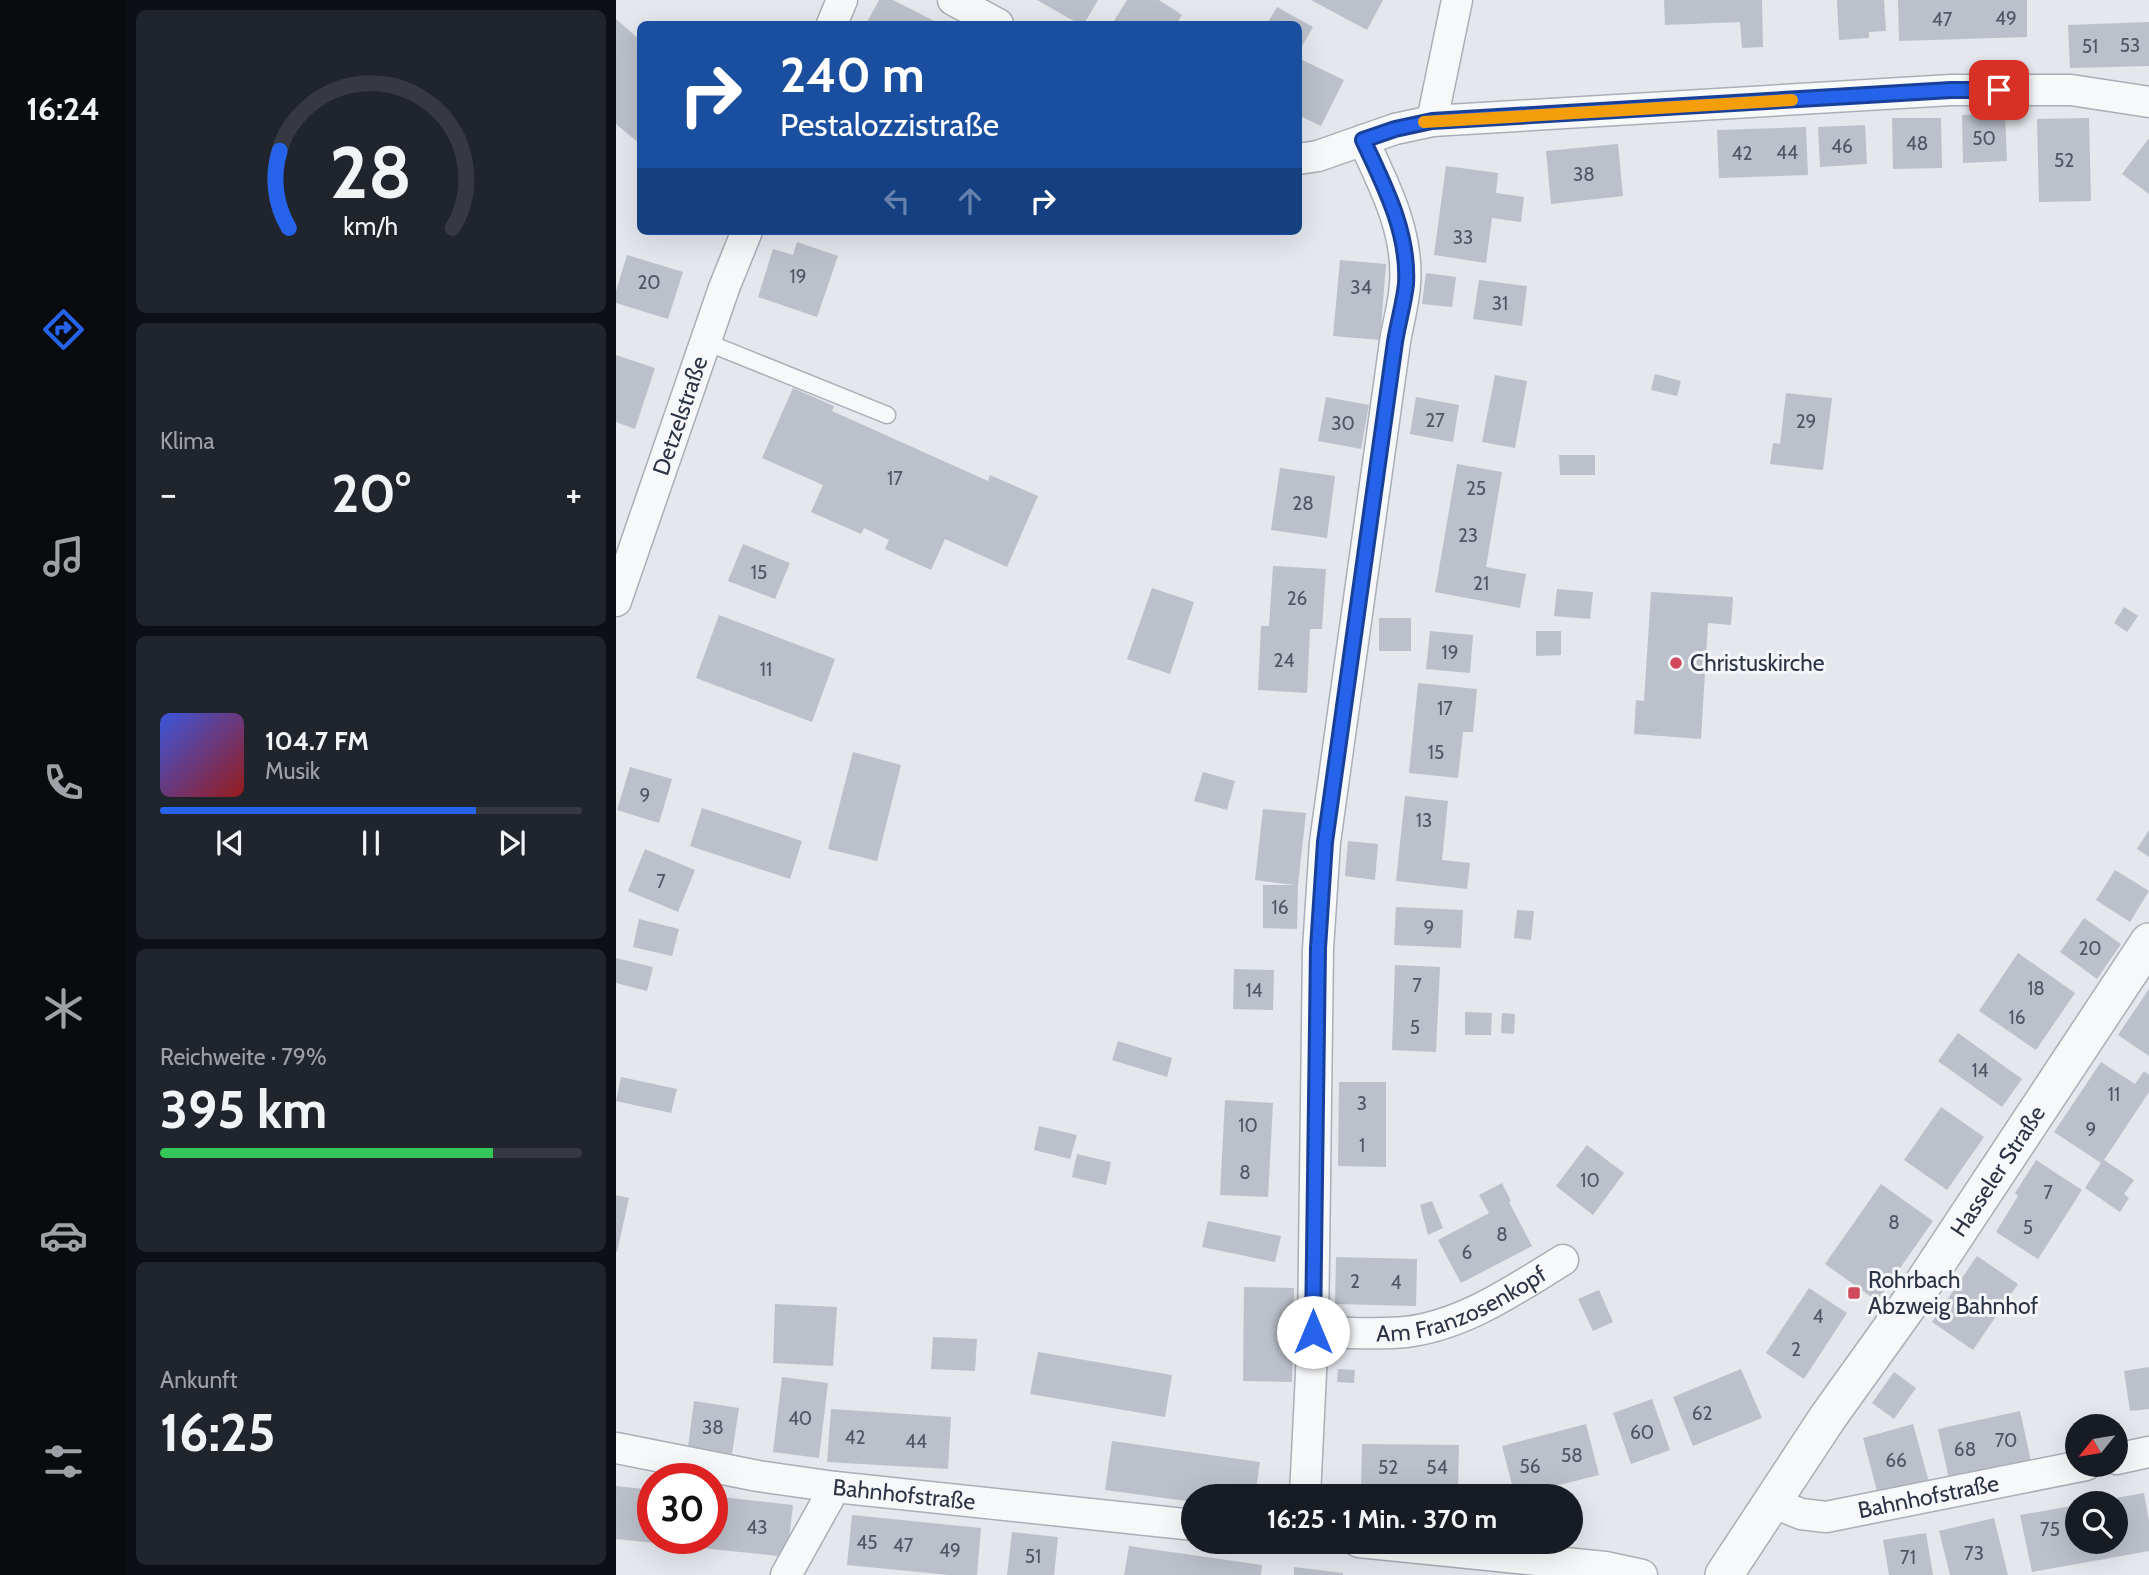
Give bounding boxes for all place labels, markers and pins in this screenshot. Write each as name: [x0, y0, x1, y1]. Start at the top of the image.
pin: [1969, 60, 2029, 120]
place label: Christuskirche: [1690, 649, 1825, 677]
marker: Christuskirche: [1668, 655, 1684, 671]
place label: Rohrbach Abzweig Bahnhof: [1868, 1266, 2038, 1320]
marker: Rohrbach Abzweig Bahnhof: [1846, 1285, 1862, 1301]

